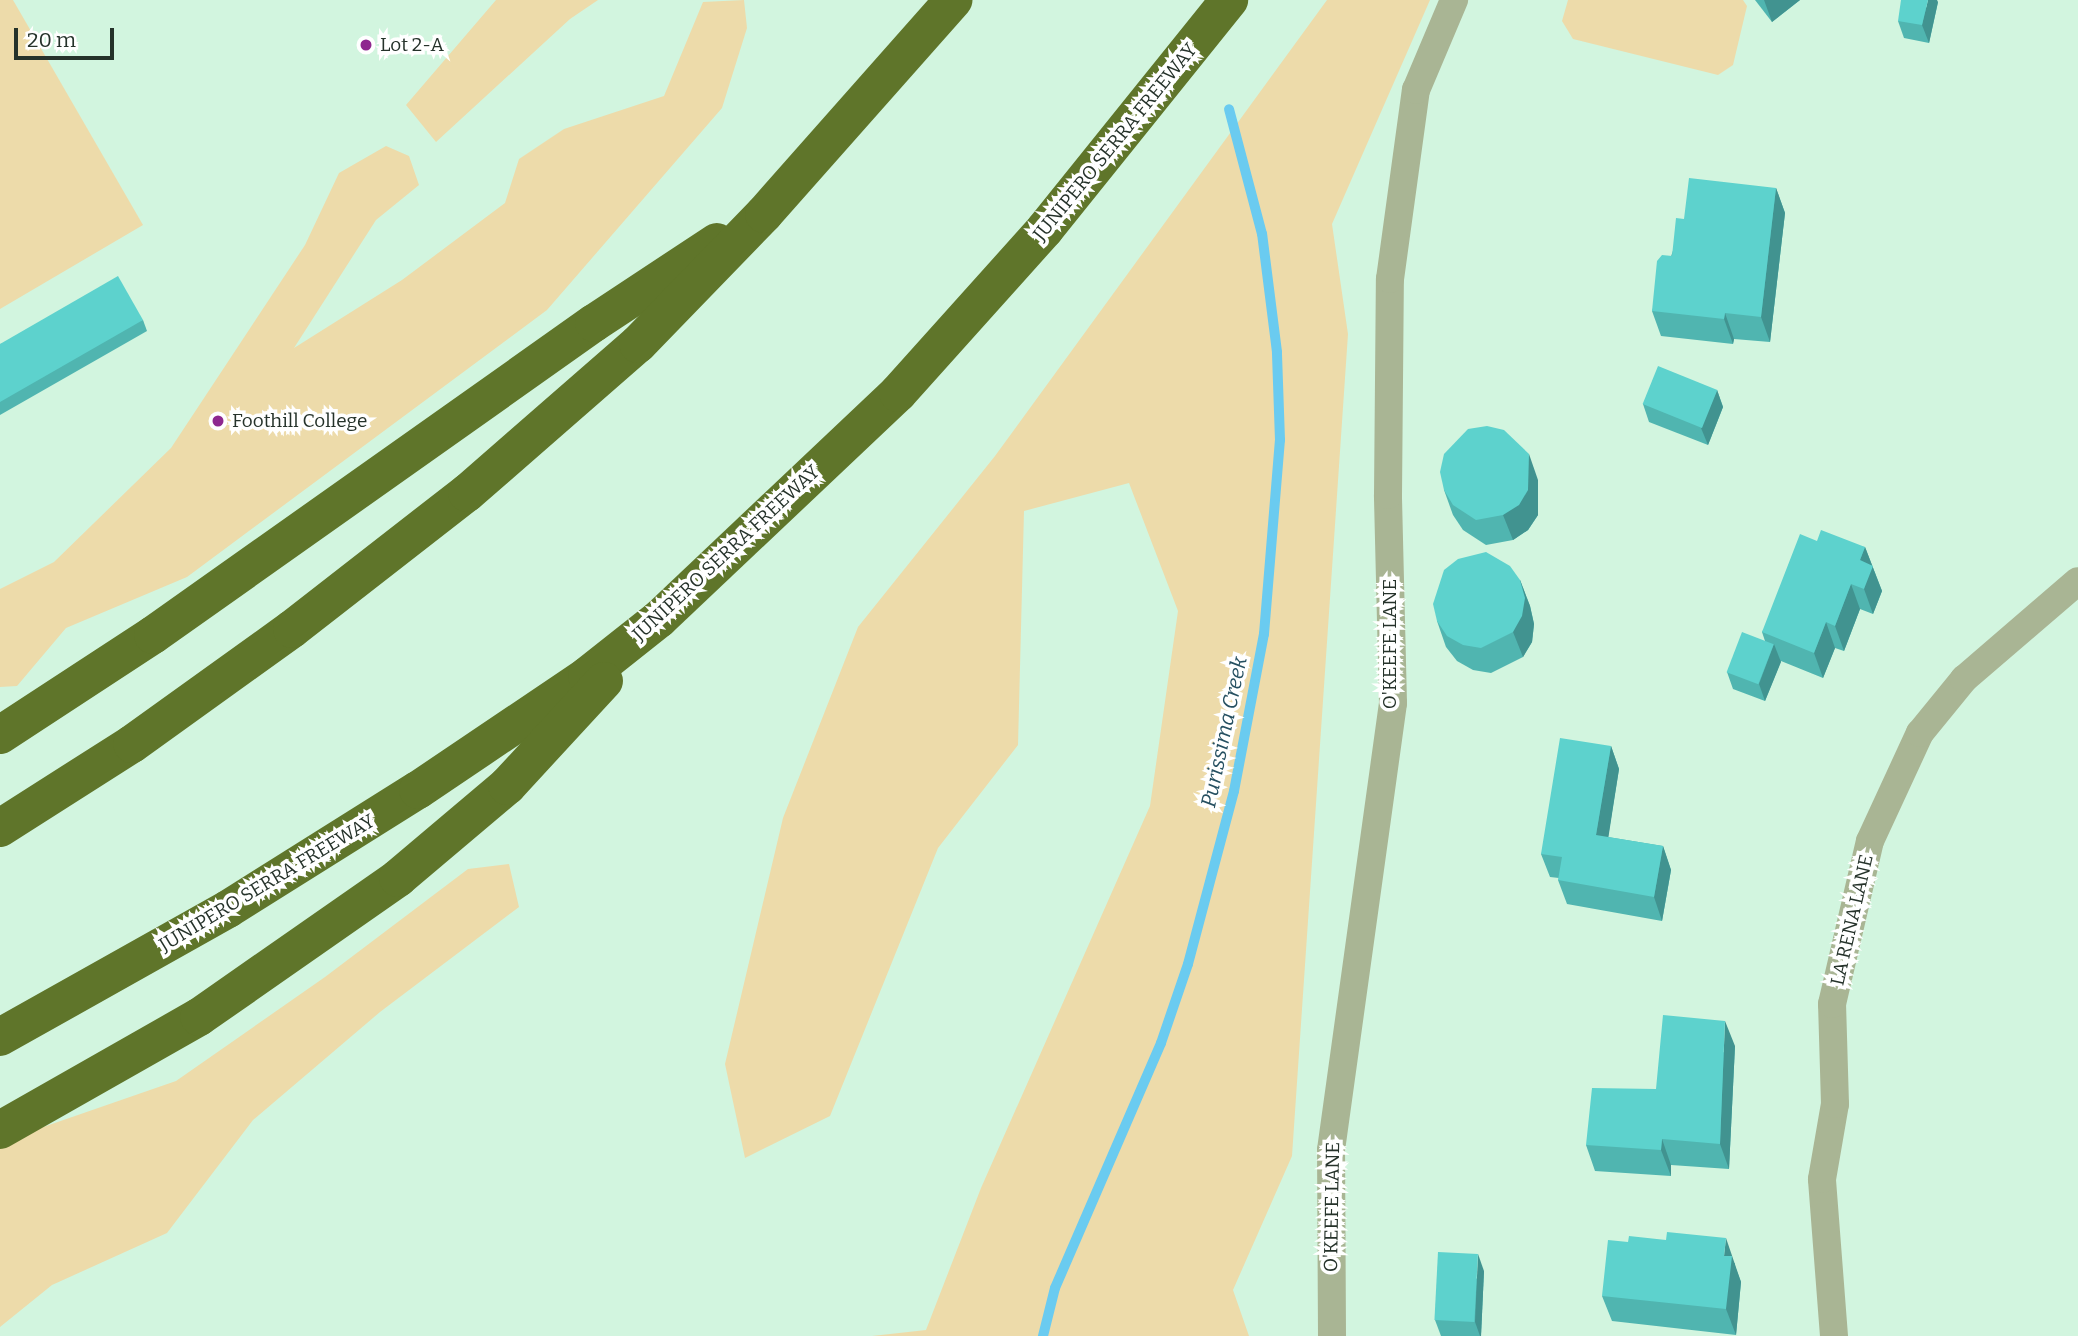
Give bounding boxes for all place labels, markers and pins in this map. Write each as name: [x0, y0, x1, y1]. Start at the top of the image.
place label: Lot 2-A: [380, 34, 444, 56]
marker: Lot 2-A: [358, 37, 374, 53]
place label: Foothill College: [232, 410, 367, 432]
marker: Foothill College: [210, 413, 226, 429]

